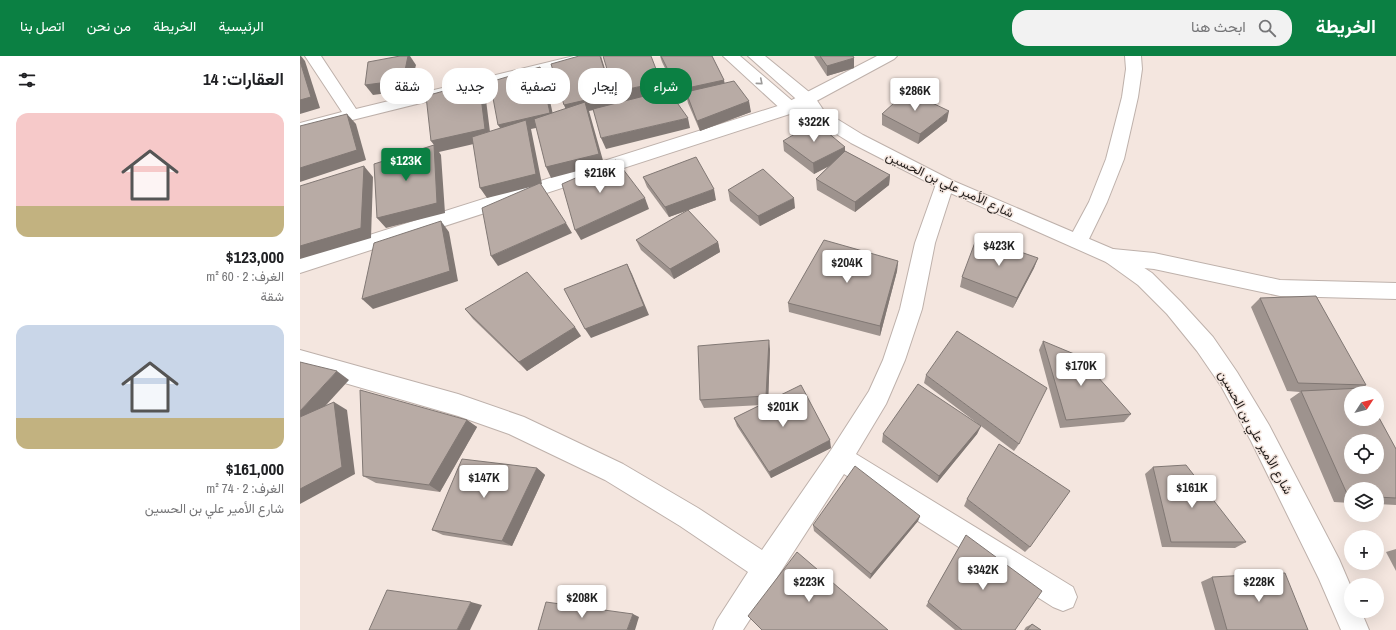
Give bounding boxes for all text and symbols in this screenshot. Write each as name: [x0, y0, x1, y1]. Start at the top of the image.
search box: [1012, 10, 1292, 46]
text: الخريطة: [1316, 13, 1376, 39]
text: ابحث هنا: [1191, 16, 1246, 37]
text: اتصل بنا: [20, 17, 65, 35]
text: من نحن: [87, 17, 131, 35]
text: الخريطة: [153, 17, 196, 35]
text: الرئيسية: [218, 17, 264, 35]
icon: search: [1256, 17, 1278, 39]
text: العقارات: 14: [203, 67, 284, 90]
chip: شقة: [380, 68, 434, 104]
chip: جديد: [442, 68, 498, 104]
chip: تصفية: [506, 68, 570, 104]
chip: إيجار: [578, 68, 632, 104]
chip: شراء: [640, 68, 692, 104]
icon: filters: [16, 69, 38, 91]
one-way arrow: [755, 78, 762, 85]
pin: $286K: [887, 78, 943, 112]
text: $286K: [899, 82, 931, 99]
pin: $322K: [786, 109, 842, 143]
text: $322K: [798, 113, 830, 130]
icon: home: [114, 139, 186, 211]
street label: شارع الأمير علي بن الحسين: [882, 147, 1016, 223]
pin: $123K: [378, 148, 434, 182]
text: $123K: [390, 152, 422, 169]
pin: $216K: [572, 160, 628, 194]
text: $216K: [584, 164, 616, 181]
pin: $423K: [971, 233, 1027, 267]
text: $423K: [983, 237, 1015, 254]
text: $123,000: [226, 245, 284, 268]
pin: $204K: [819, 250, 875, 284]
text: $204K: [831, 254, 863, 271]
text: الغرف: 2 · 60 m²: [206, 268, 284, 285]
text: شقة: [261, 288, 284, 305]
icon: home: [114, 351, 186, 423]
pin: $170K: [1053, 353, 1109, 387]
text: $170K: [1065, 357, 1097, 374]
street label: شارع الأمير علي بن الحسين: [1213, 367, 1297, 498]
north arrow: [1344, 386, 1384, 426]
map controls: [1344, 386, 1384, 618]
pin: $201K: [755, 394, 811, 428]
text: $201K: [767, 398, 799, 415]
button: locate: [1344, 434, 1384, 474]
text: $161,000: [226, 457, 284, 480]
pin: $147K: [456, 465, 512, 499]
text: $147K: [468, 469, 500, 486]
pin: $161K: [1164, 475, 1220, 509]
text: $161K: [1176, 479, 1208, 496]
text: الغرف: 2 · 74 m²: [206, 480, 284, 497]
button: layers: [1344, 482, 1384, 522]
text: شارع الأمير علي بن الحسين: [145, 500, 284, 517]
button: +: [1344, 530, 1384, 570]
pin: $342K: [955, 557, 1011, 591]
text: $342K: [967, 561, 999, 578]
pin: $223K: [781, 569, 837, 603]
pin: $228K: [1231, 569, 1287, 603]
text: $223K: [793, 573, 825, 590]
text: $228K: [1243, 573, 1275, 590]
button: −: [1344, 578, 1384, 618]
pin: $208K: [554, 585, 610, 619]
text: $208K: [566, 589, 598, 606]

